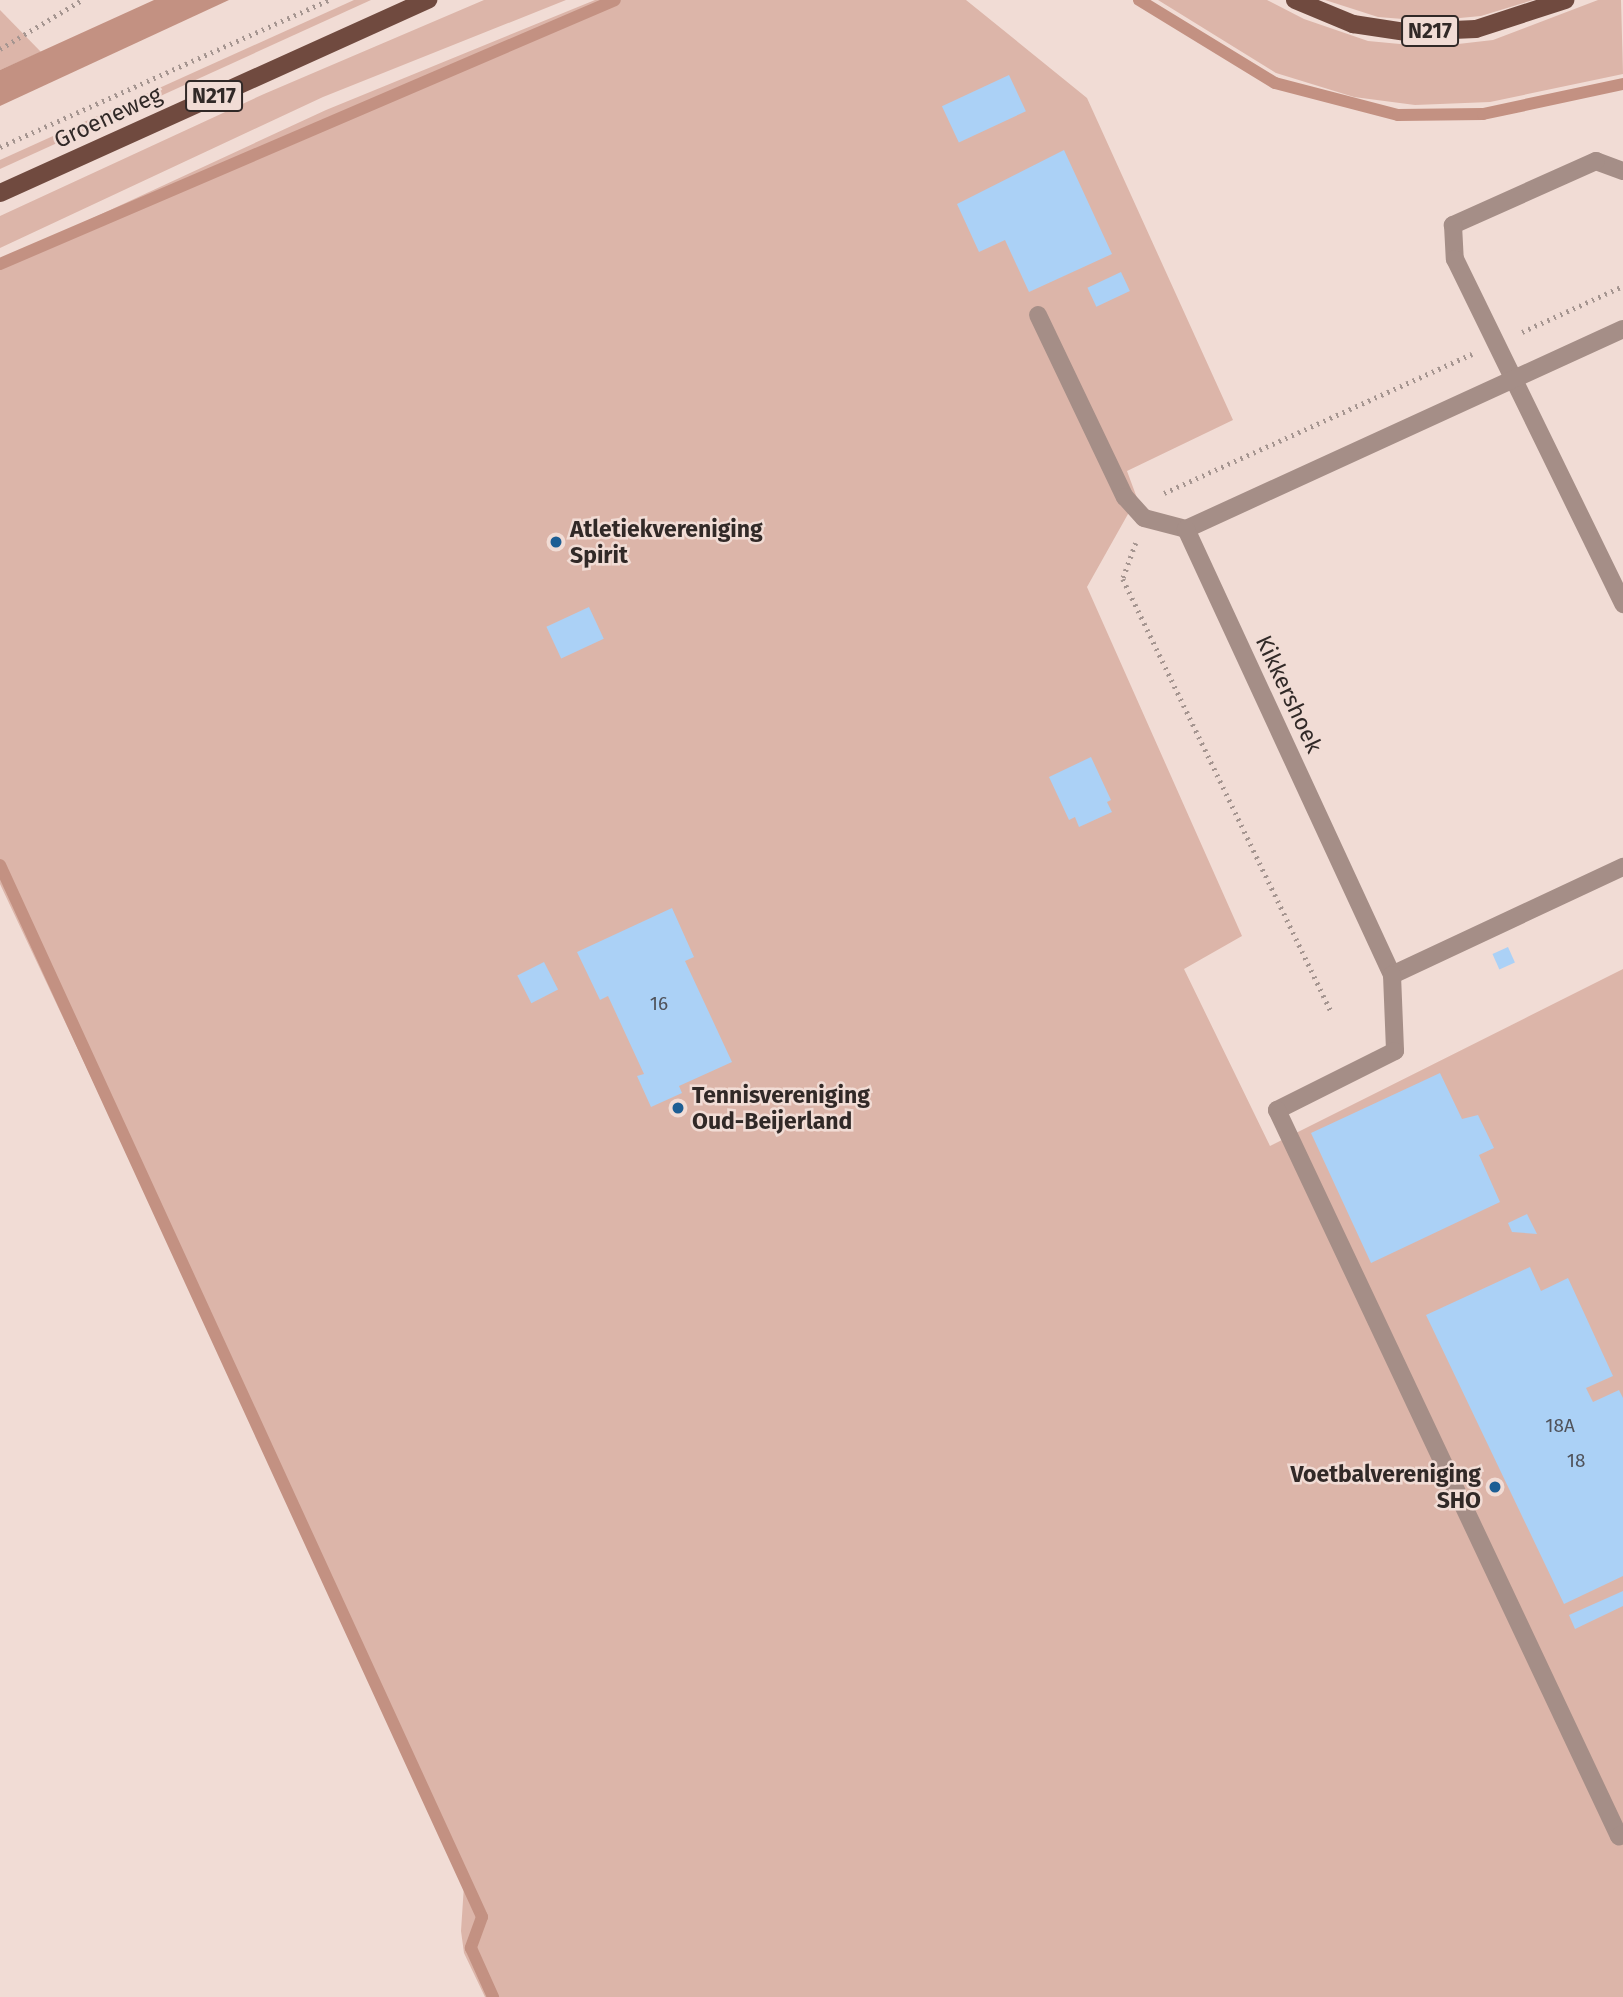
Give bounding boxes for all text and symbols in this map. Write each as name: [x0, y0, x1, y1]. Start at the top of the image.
road number: N217: [1400, 14, 1460, 48]
road number: N217: [184, 78, 244, 114]
street label: Groeneweg: [50, 80, 166, 154]
place label: Atletiekvereniging Spirit: [570, 515, 763, 569]
marker: Atletiekvereniging Spirit: [548, 534, 564, 550]
street label: Kikkershoek: [1250, 631, 1328, 757]
house number: 16: [650, 993, 668, 1015]
place label: Tennisvereniging Oud-Beijerland: [692, 1081, 870, 1135]
marker: Tennisvereniging Oud-Beijerland: [670, 1100, 686, 1116]
house number: 18A: [1545, 1415, 1575, 1437]
house number: 18: [1567, 1450, 1585, 1472]
place label: Voetbalvereniging SHO: [1291, 1460, 1481, 1514]
marker: Voetbalvereniging SHO: [1487, 1479, 1503, 1495]

